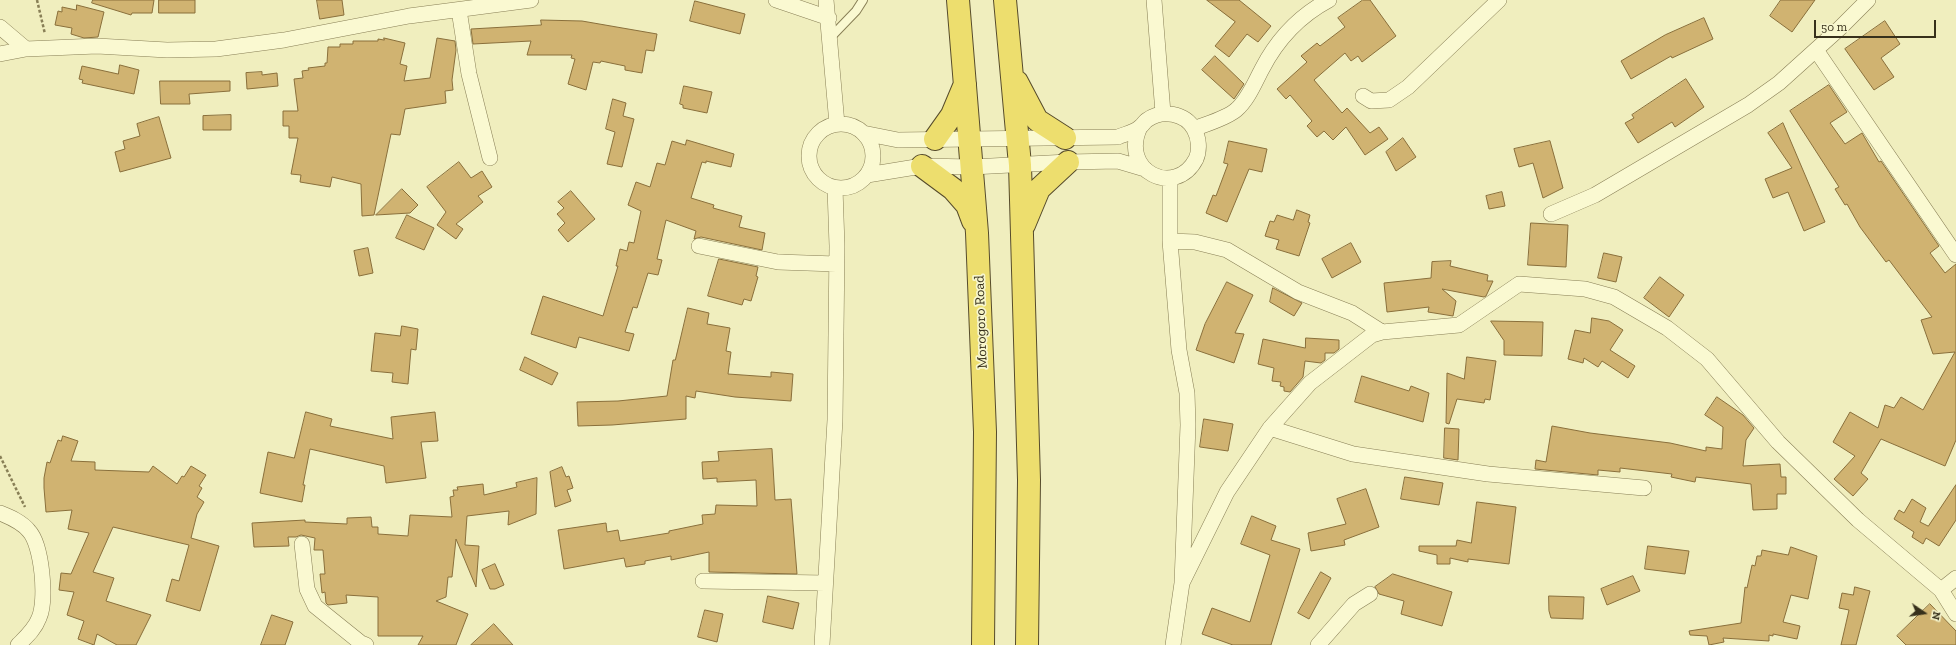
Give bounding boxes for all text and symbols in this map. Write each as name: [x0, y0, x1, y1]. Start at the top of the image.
scale bar: [1816, 12, 1938, 38]
text: 50 m: [1821, 20, 1847, 34]
street label: Morogoro Road: [971, 275, 991, 369]
north arrow: [1904, 593, 1944, 633]
text: N: [1929, 610, 1943, 621]

